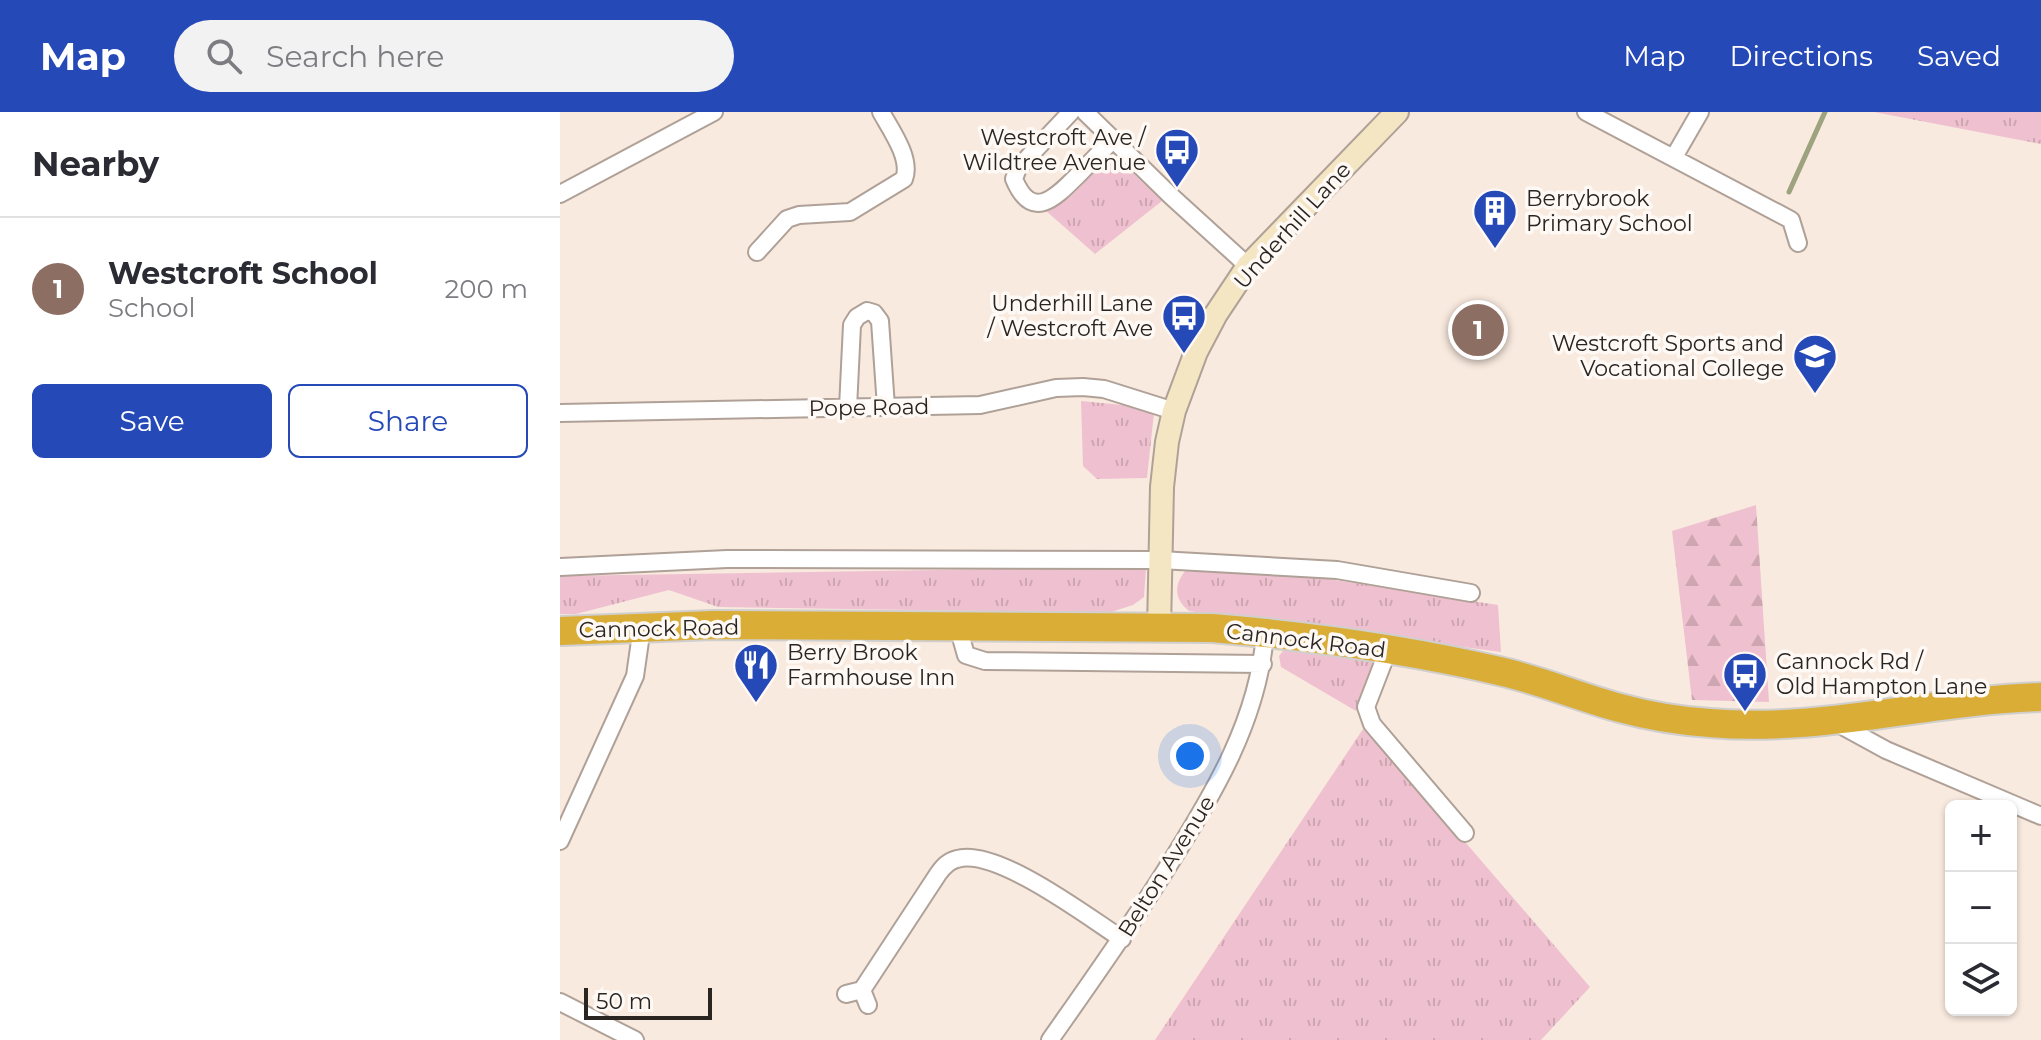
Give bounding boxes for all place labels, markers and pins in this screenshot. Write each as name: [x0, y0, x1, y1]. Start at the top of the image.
place label: Westcroft Ave / Wildtree Avenue: [963, 124, 1148, 176]
bus stop icon: Westcroft Ave / Wildtree Avenue: [1153, 126, 1201, 189]
place label: Berrybrook Primary School: [1526, 185, 1693, 237]
building icon: Berrybrook Primary School: [1471, 187, 1519, 250]
place label: Underhill Lane / Westcroft Ave: [986, 290, 1153, 342]
bus stop icon: Underhill Lane / Westcroft Ave: [1160, 292, 1208, 355]
pin: 1: [1452, 300, 1504, 360]
place label: Westcroft Sports and Vocational College: [1552, 330, 1784, 382]
school or university icon: Westcroft Sports and Vocational College: [1791, 332, 1839, 395]
place label: Berry Brook Farmhouse Inn: [787, 639, 955, 691]
restaurant icon: Berry Brook Farmhouse Inn: [732, 641, 780, 704]
place label: Cannock Rd / Old Hampton Lane: [1776, 648, 1987, 700]
bus stop icon: Cannock Rd / Old Hampton Lane: [1721, 650, 1769, 713]

